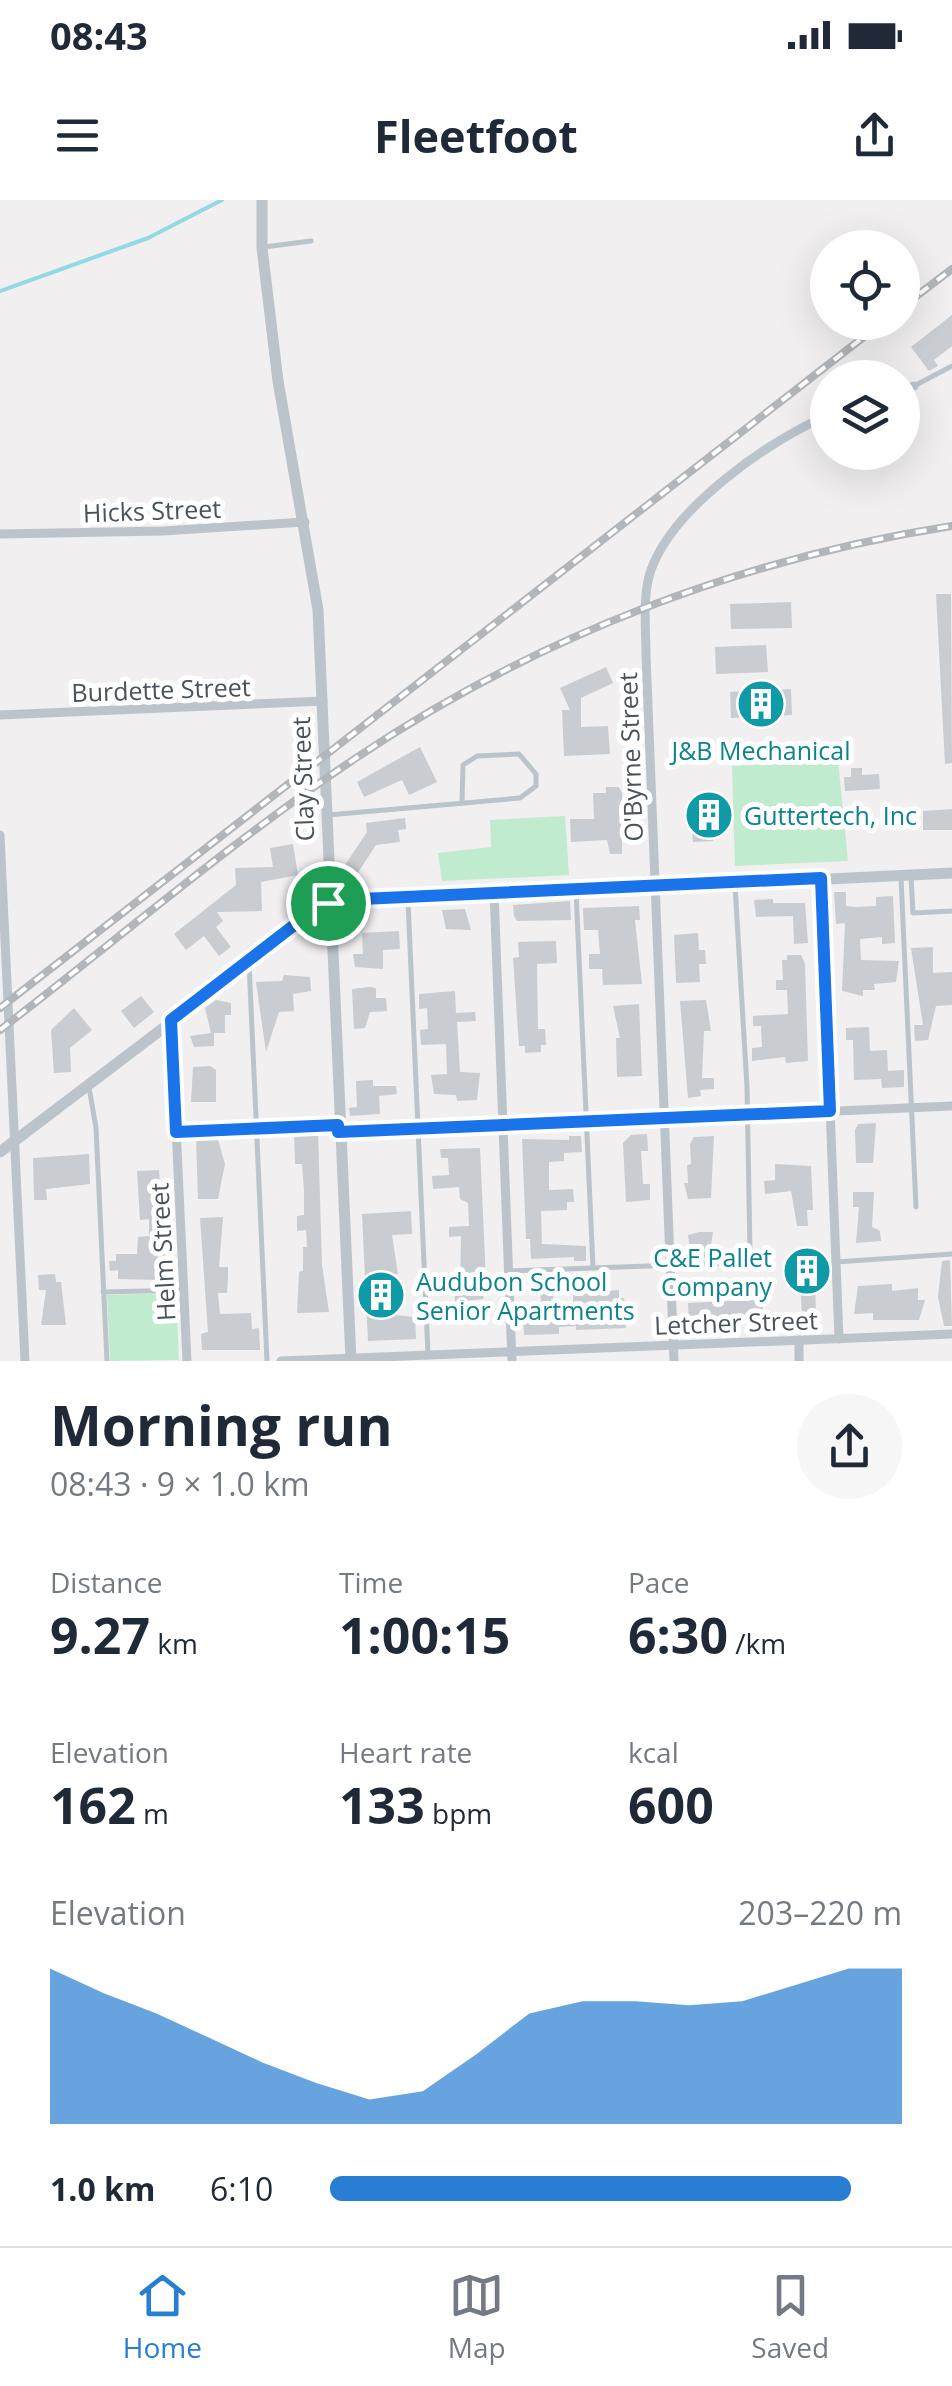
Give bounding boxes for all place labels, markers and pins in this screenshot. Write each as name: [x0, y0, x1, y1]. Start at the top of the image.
building icon: J&B Mechanical: [735, 678, 787, 730]
place label: J&B Mechanical: [669, 733, 851, 767]
building icon: Guttertech, Inc: [683, 789, 735, 841]
place label: Guttertech, Inc: [744, 798, 917, 832]
pin: [286, 861, 371, 946]
place label: C&E Pallet Company: [653, 1240, 772, 1303]
building icon: C&E Pallet Company: [781, 1245, 833, 1297]
place label: Audubon School Senior Apartments: [416, 1264, 635, 1327]
building icon: Audubon School Senior Apartments: [355, 1269, 407, 1321]

